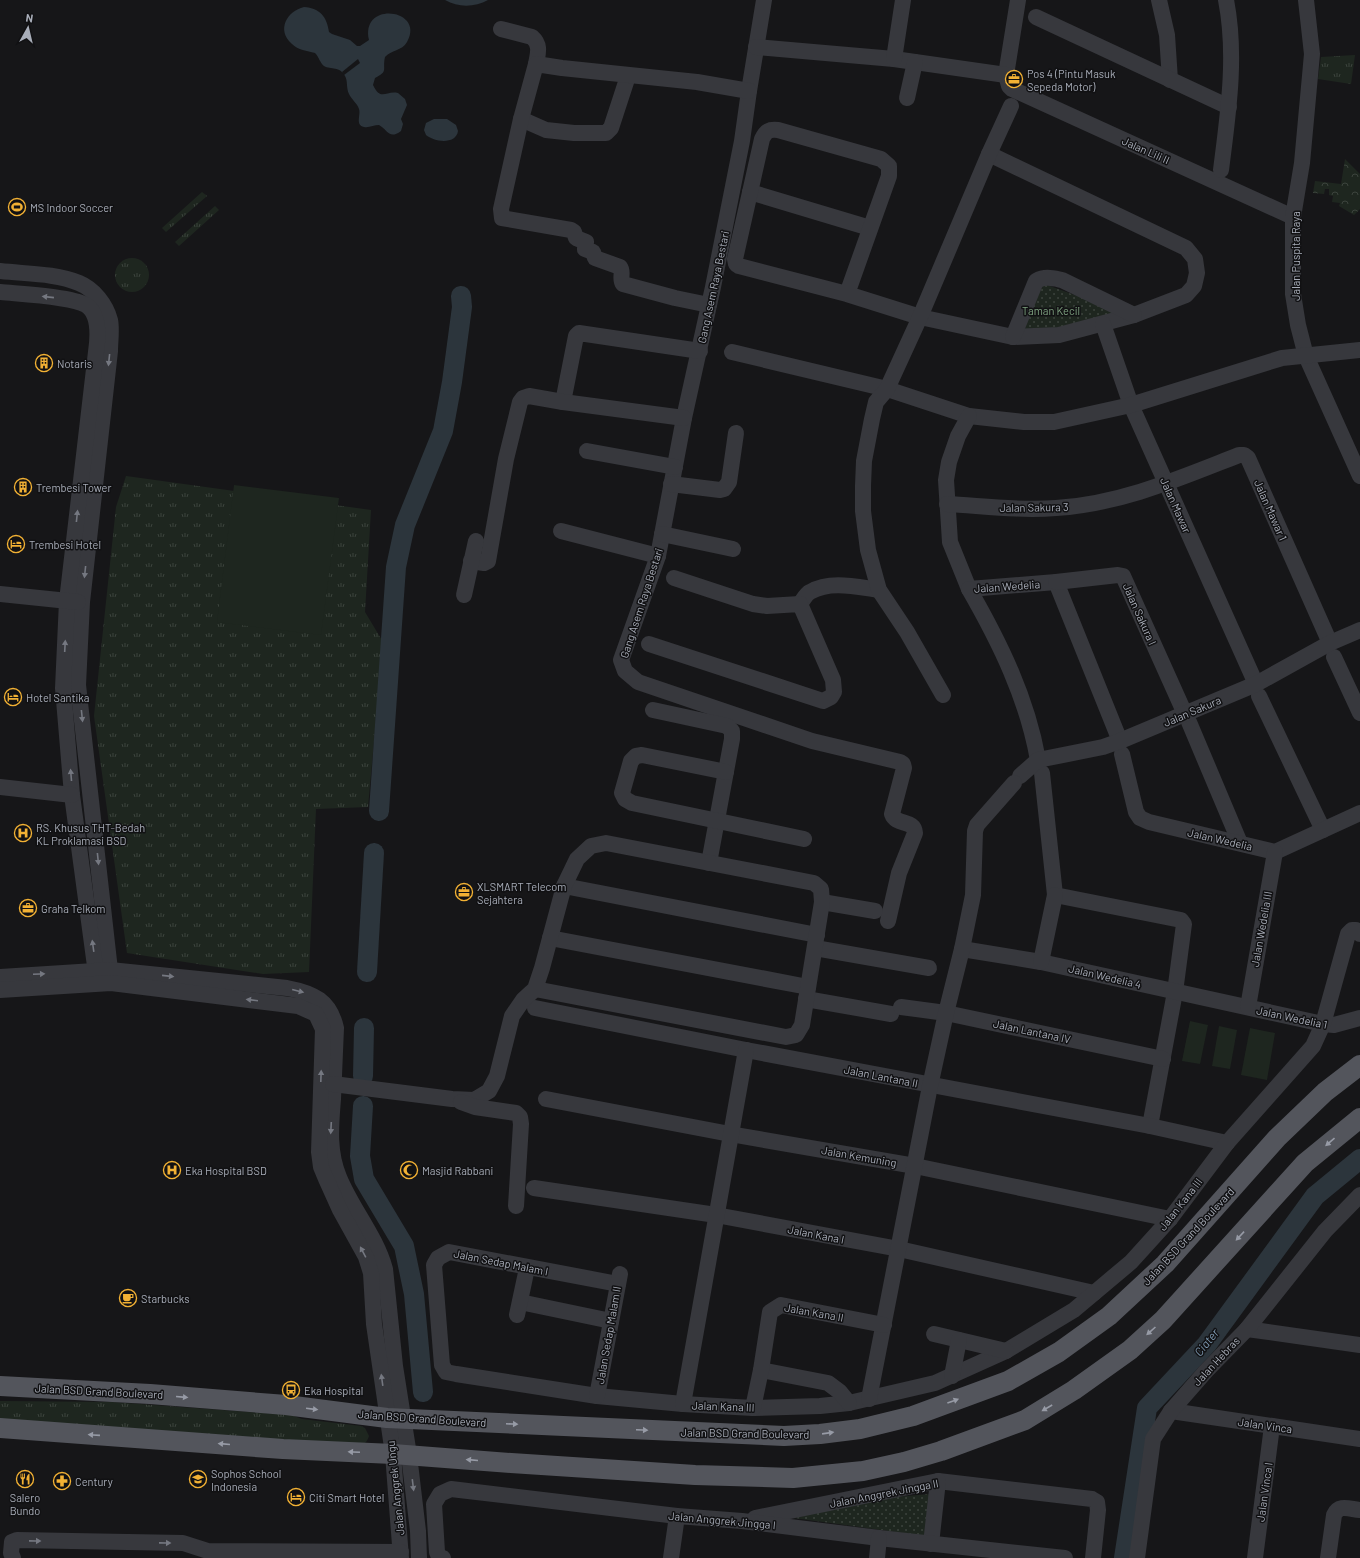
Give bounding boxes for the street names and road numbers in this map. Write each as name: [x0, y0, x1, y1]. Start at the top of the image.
street label: Jalan Lili II: [1120, 134, 1172, 166]
street label: Jalan Puspita Raya: [1289, 211, 1302, 301]
street label: Gang Asem Raya Bestari: [695, 229, 731, 345]
street label: Jalan Mawar: [1158, 475, 1194, 535]
street label: Jalan Mawar 1: [1252, 478, 1290, 542]
street label: Jalan Sakura 3: [999, 500, 1069, 514]
street label: Gang Asem Raya Bestari: [617, 546, 665, 660]
street label: Jalan Wedelia: [974, 577, 1040, 595]
street label: Jalan Sakura I: [1121, 581, 1159, 647]
street label: Jalan Sakura: [1161, 693, 1223, 729]
street label: Jalan Wedelia: [1186, 825, 1254, 853]
street label: Jalan Wedelia III: [1248, 890, 1274, 968]
street label: Jalan Wedelia 4: [1067, 961, 1143, 991]
street label: Jalan Wedelia 1: [1255, 1003, 1329, 1031]
street label: Jalan Lantana IV: [992, 1016, 1072, 1046]
street label: Jalan Lantana II: [843, 1062, 919, 1090]
street label: Jalan Kemuning: [820, 1143, 898, 1169]
street label: Jalan Kana III: [1156, 1175, 1204, 1233]
street label: Jalan BSD Grand Boulevard: [1139, 1185, 1237, 1287]
street label: Jalan Kana I: [787, 1222, 845, 1246]
street label: Jalan Sedap Malam I: [453, 1246, 549, 1278]
street label: Jalan Sedap Malam II: [593, 1285, 623, 1385]
street label: Jalan Kana II: [783, 1300, 845, 1324]
street label: Jalan Hebras: [1190, 1334, 1242, 1388]
street label: Jalan BSD Grand Boulevard: [34, 1381, 164, 1401]
street label: Jalan Kana III: [691, 1398, 755, 1414]
street label: Jalan BSD Grand Boulevard: [357, 1407, 487, 1429]
street label: Jalan Vinca: [1237, 1415, 1293, 1435]
street label: Jalan BSD Grand Boulevard: [681, 1425, 809, 1441]
street label: Jalan Anggrek Ungu: [384, 1440, 406, 1536]
street label: Jalan Vinca I: [1253, 1461, 1275, 1523]
street label: Jalan Anggrek Jingga II: [829, 1476, 939, 1510]
street label: Jalan Anggrek Jingga I: [668, 1509, 776, 1531]

